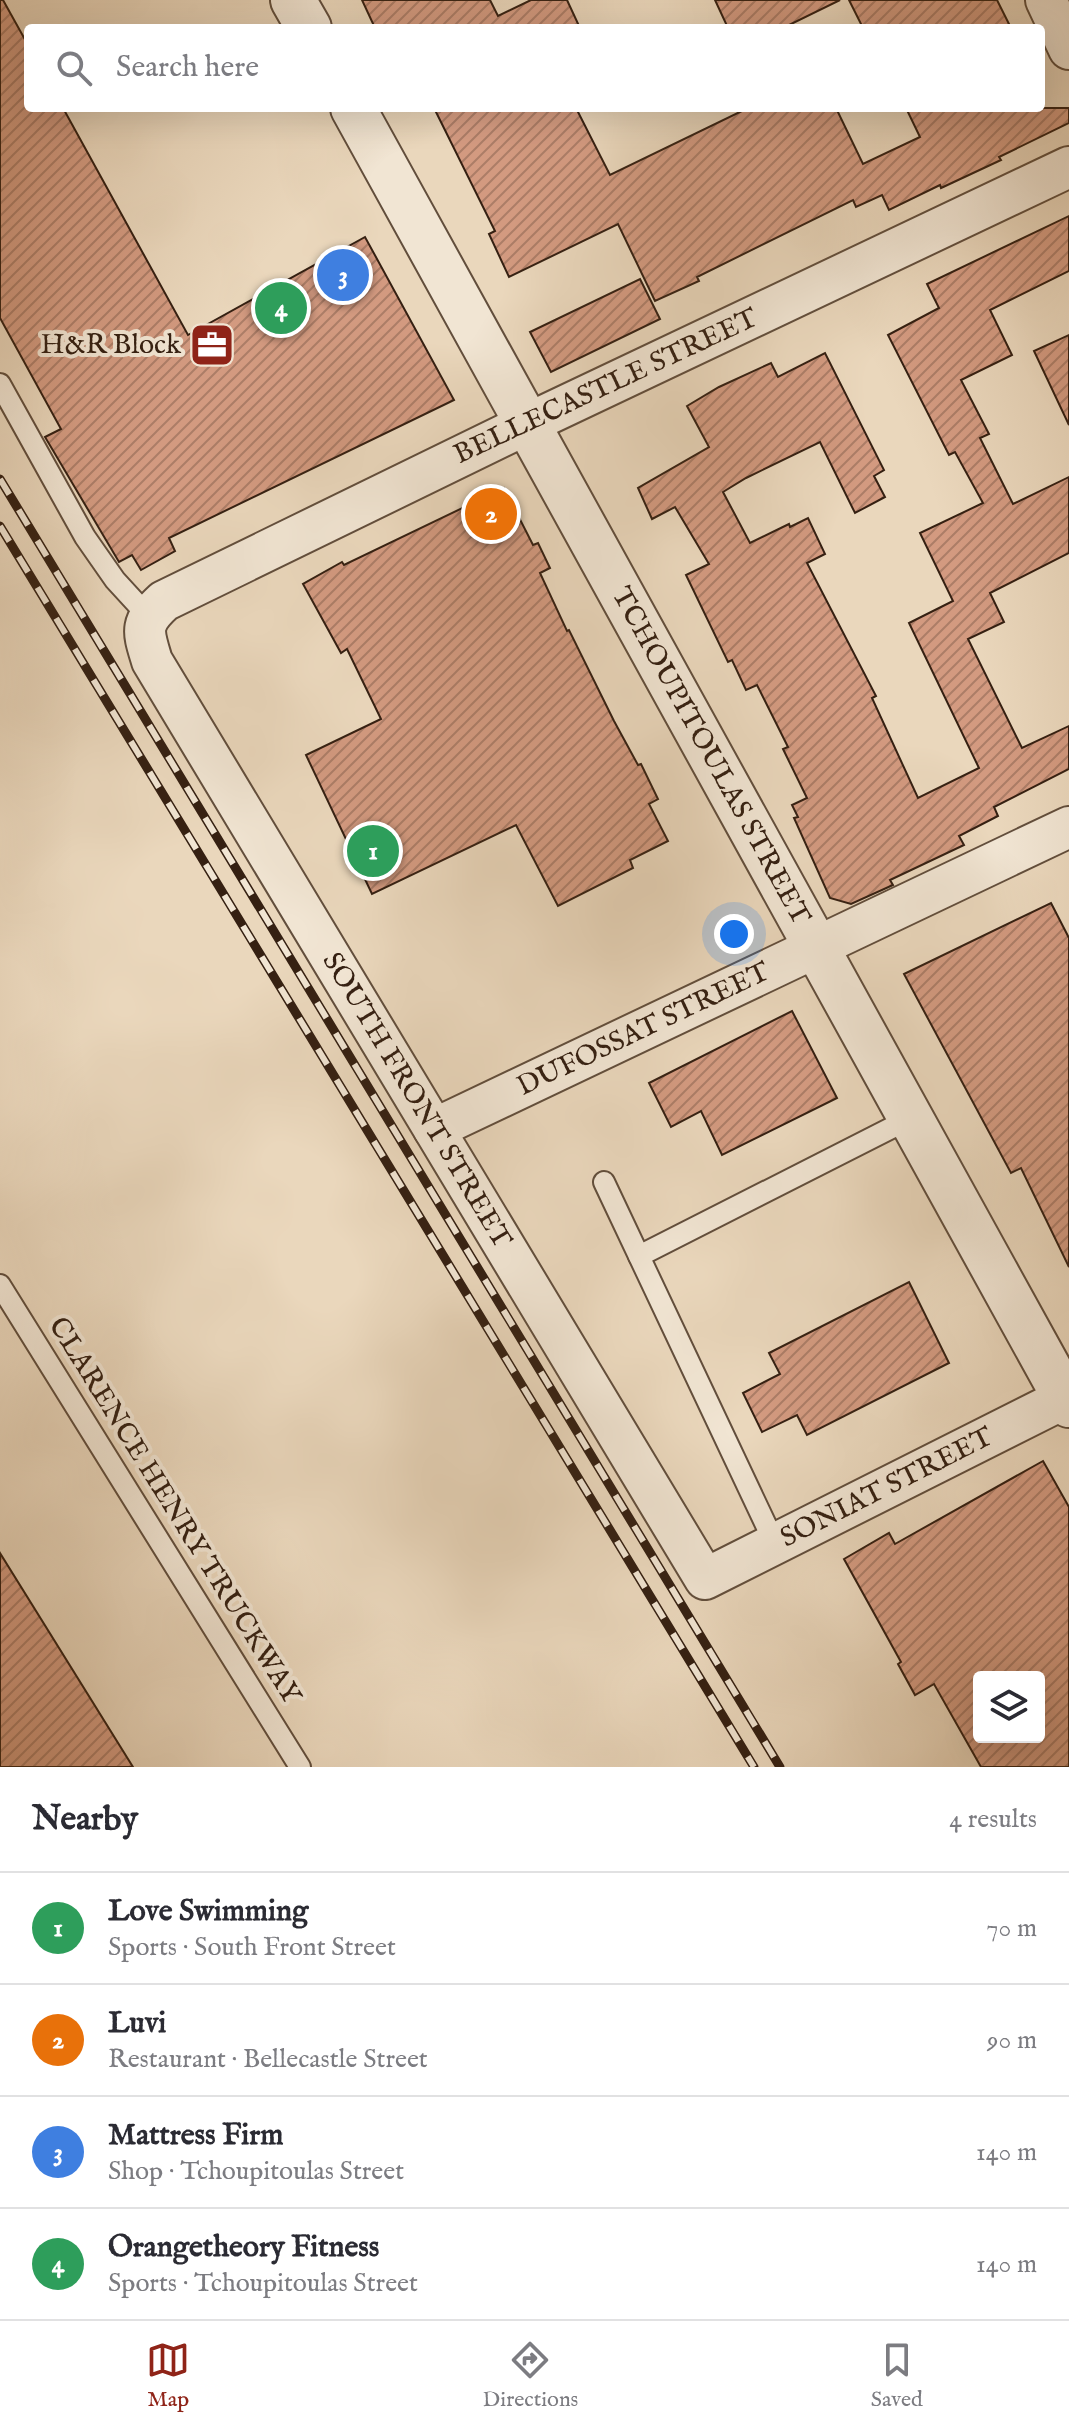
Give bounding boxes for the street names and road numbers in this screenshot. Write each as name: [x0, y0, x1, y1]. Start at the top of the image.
street label: BELLECASTLE STREET: [449, 301, 764, 473]
street label: TCHOUPITOULAS STREET: [603, 581, 818, 931]
street label: SOUTH FRONT STREET: [314, 946, 519, 1255]
street label: DUFOSSAT STREET: [512, 954, 776, 1104]
street label: CLARENCE HENRY TRUCKWAY: [40, 1311, 309, 1713]
street label: SONIAT STREET: [775, 1419, 999, 1556]

